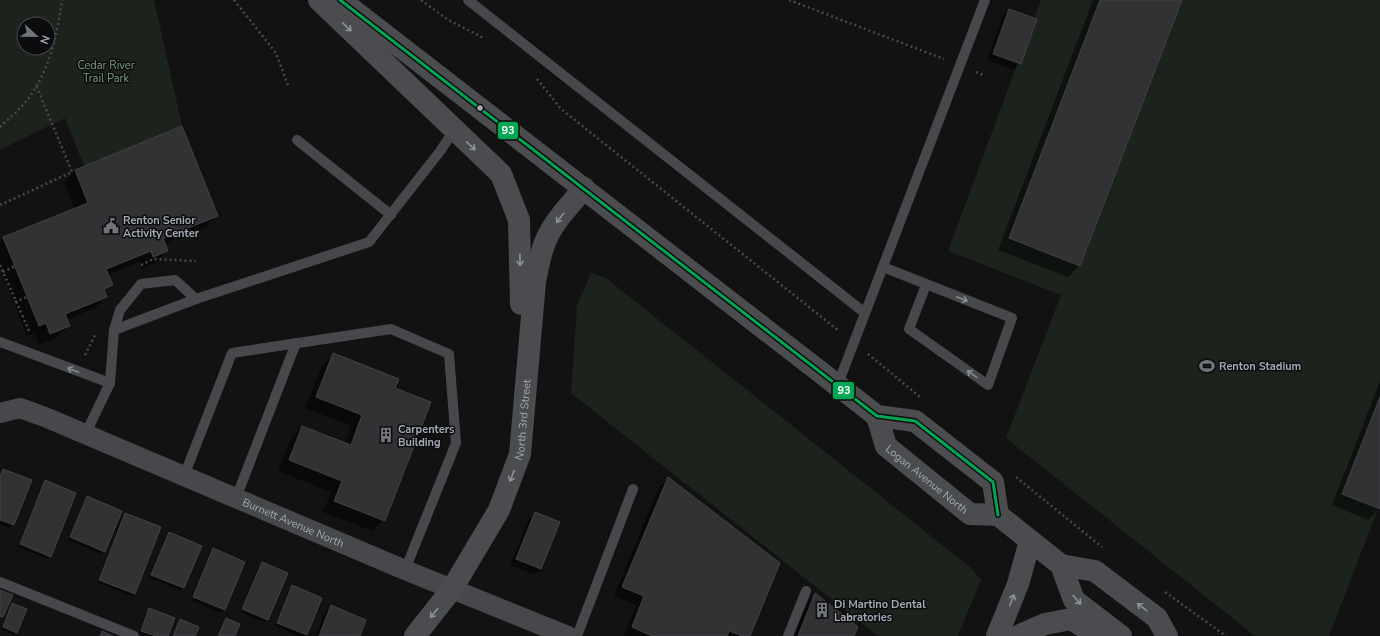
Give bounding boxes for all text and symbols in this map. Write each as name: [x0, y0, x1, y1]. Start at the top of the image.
north arrow: [16, 16, 56, 56]
one-way arrow: [342, 22, 352, 32]
text: N: [36, 33, 53, 46]
park label: Cedar River Trail Park: [77, 58, 135, 86]
unlabelled marker: [475, 103, 485, 113]
line badge: 93: [497, 121, 519, 140]
text: 93: [501, 123, 515, 138]
one-way arrow: [466, 142, 476, 151]
place label: Renton Senior Activity Center: [123, 213, 200, 241]
one-way arrow: [556, 213, 564, 224]
public building icon: Renton Senior Activity Center: [102, 217, 120, 235]
one-way arrow: [516, 253, 524, 266]
one-way arrow: [956, 295, 968, 303]
sports icon: Renton Stadium: [1198, 357, 1216, 375]
place label: Renton Stadium: [1219, 359, 1301, 374]
one-way arrow: [68, 365, 80, 373]
one-way arrow: [967, 370, 978, 378]
street label: North 3rd Street: [511, 378, 535, 463]
line badge: 93: [832, 381, 855, 400]
text: 93: [837, 383, 851, 398]
place label: Carpenters Building: [398, 422, 454, 450]
building icon: Carpenters Building: [377, 426, 395, 444]
street label: Logan Avenue North: [882, 442, 971, 518]
one-way arrow: [507, 470, 515, 482]
street label: Burnett Avenue North: [240, 495, 346, 551]
one-way arrow: [1008, 594, 1016, 606]
one-way arrow: [1072, 595, 1081, 605]
place label: Di Martino Dental Labratories: [834, 597, 926, 625]
building icon: Di Martino Dental Labratories: [813, 601, 831, 619]
one-way arrow: [1137, 603, 1148, 611]
one-way arrow: [429, 607, 438, 618]

